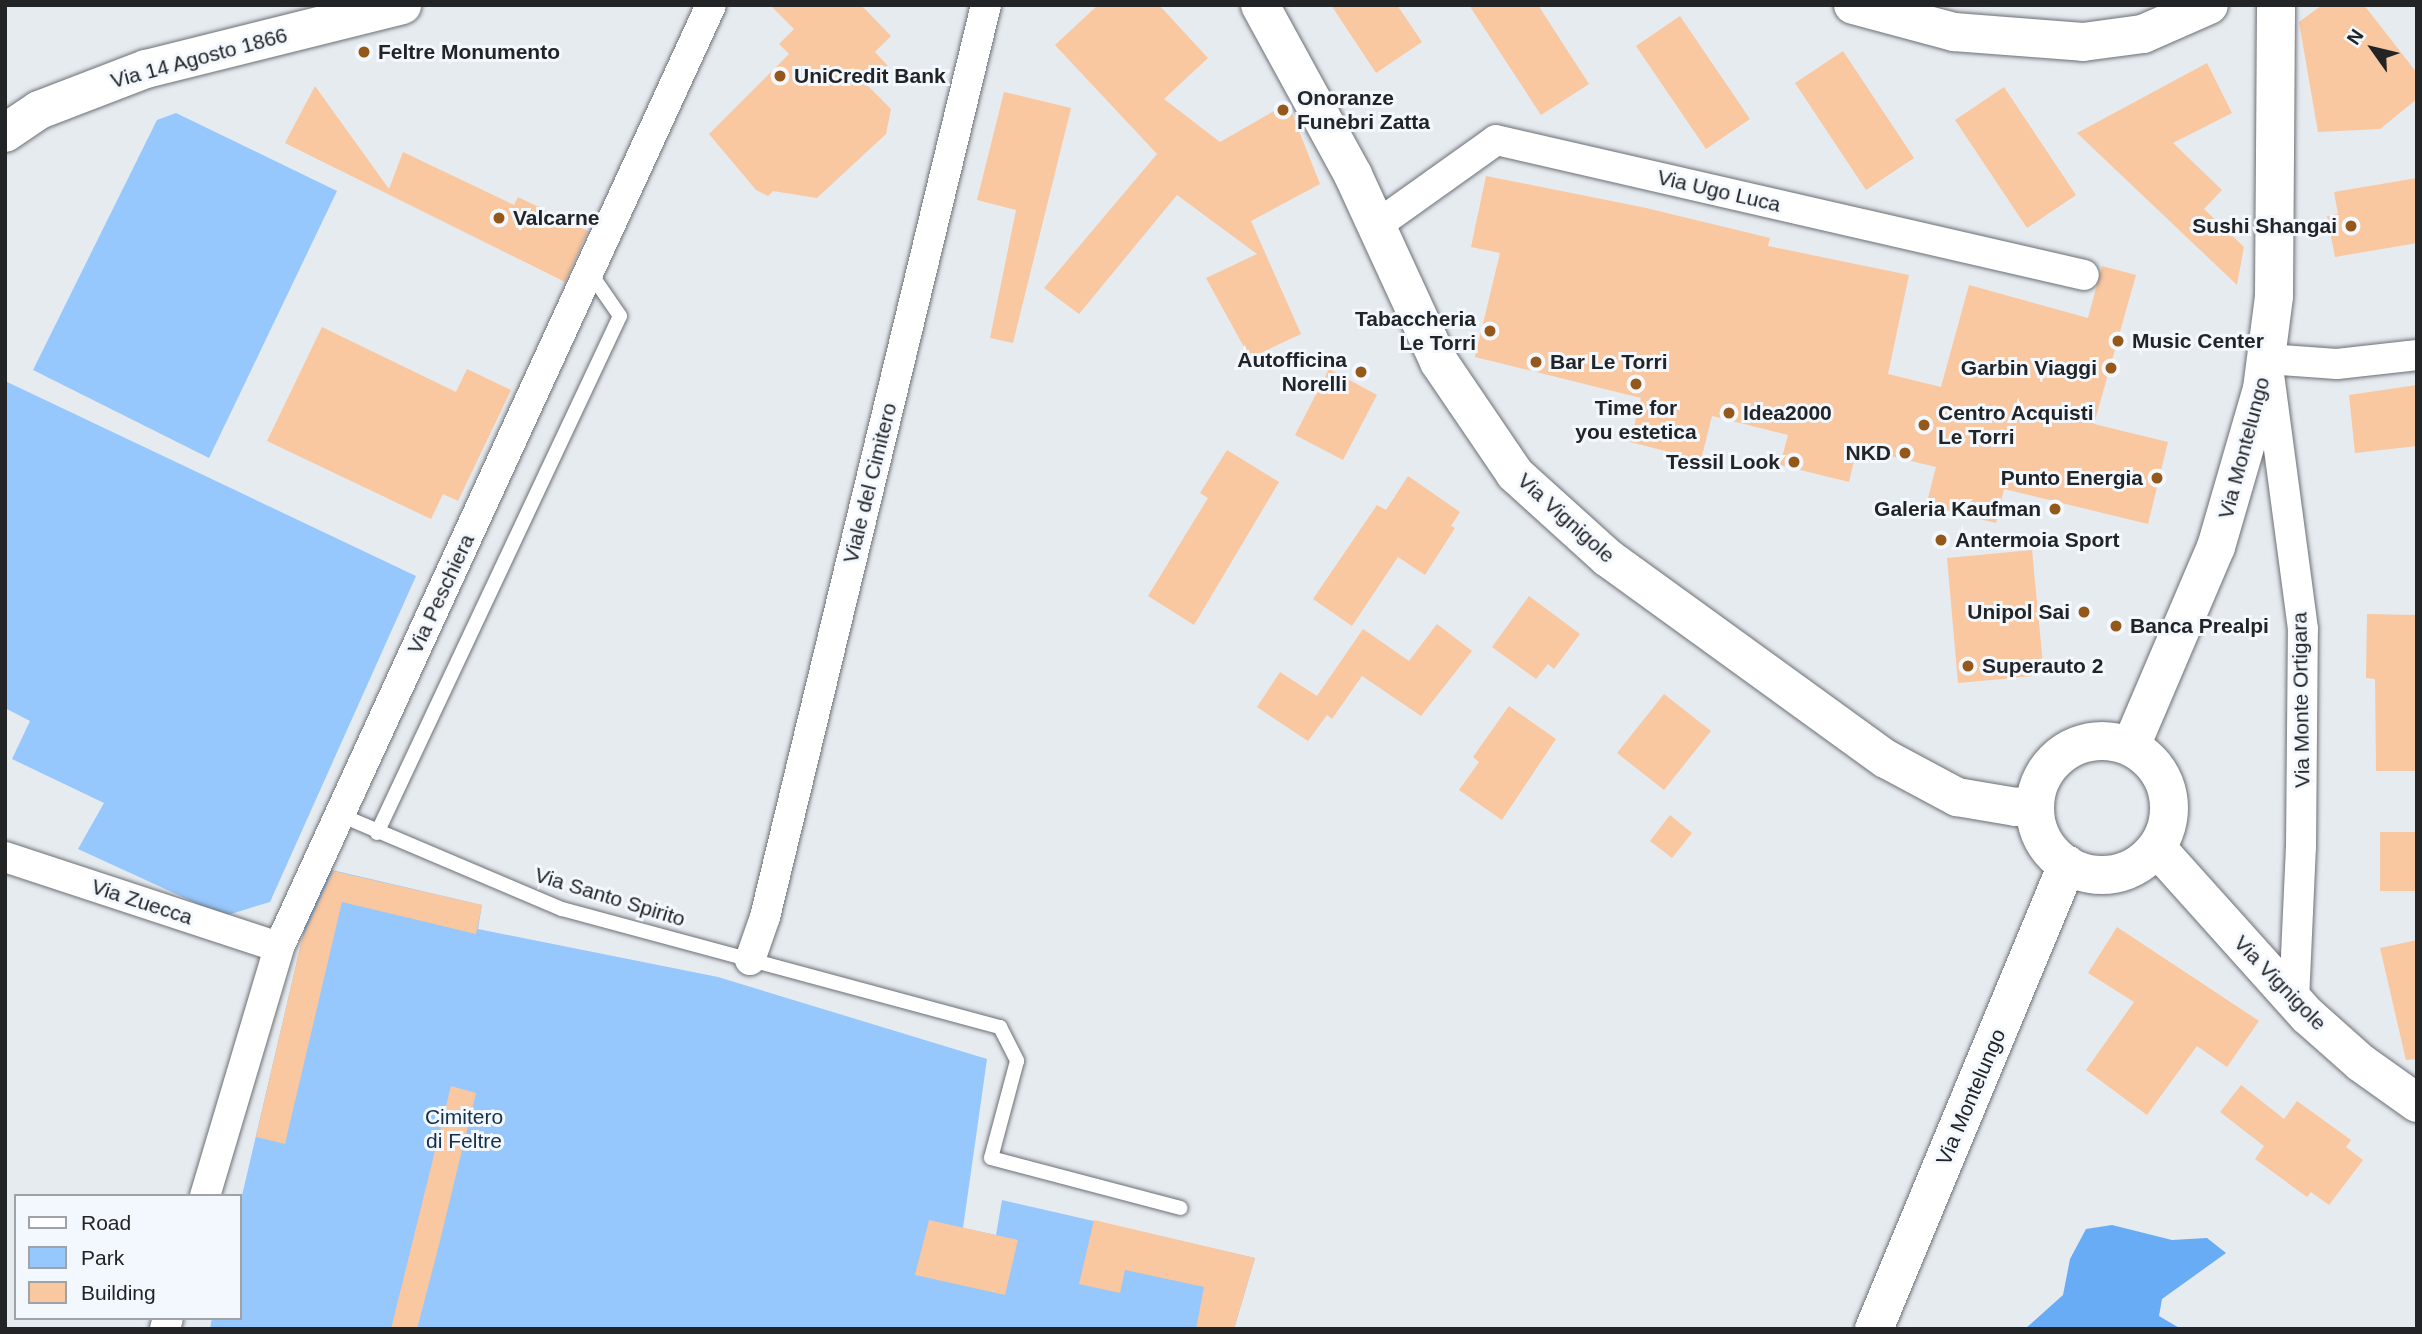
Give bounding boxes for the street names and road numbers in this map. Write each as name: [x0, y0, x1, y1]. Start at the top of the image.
street label: Via 14 Agosto 1866: [107, 22, 291, 94]
street label: Via Ugo Luca: [1655, 165, 1783, 217]
street label: Via Montelungo: [2213, 374, 2275, 522]
street label: Viale del Cimitero: [838, 400, 902, 566]
street label: Via Vignigole: [1512, 468, 1620, 568]
street label: Via Peschiera: [402, 530, 480, 658]
street label: Via Monte Ortigara: [2287, 612, 2315, 788]
street label: Via Santo Spirito: [532, 862, 688, 932]
street label: Via Zuecca: [88, 874, 196, 930]
street label: Via Vignigole: [2229, 930, 2331, 1036]
street label: Via Montelungo: [1931, 1025, 2011, 1169]

